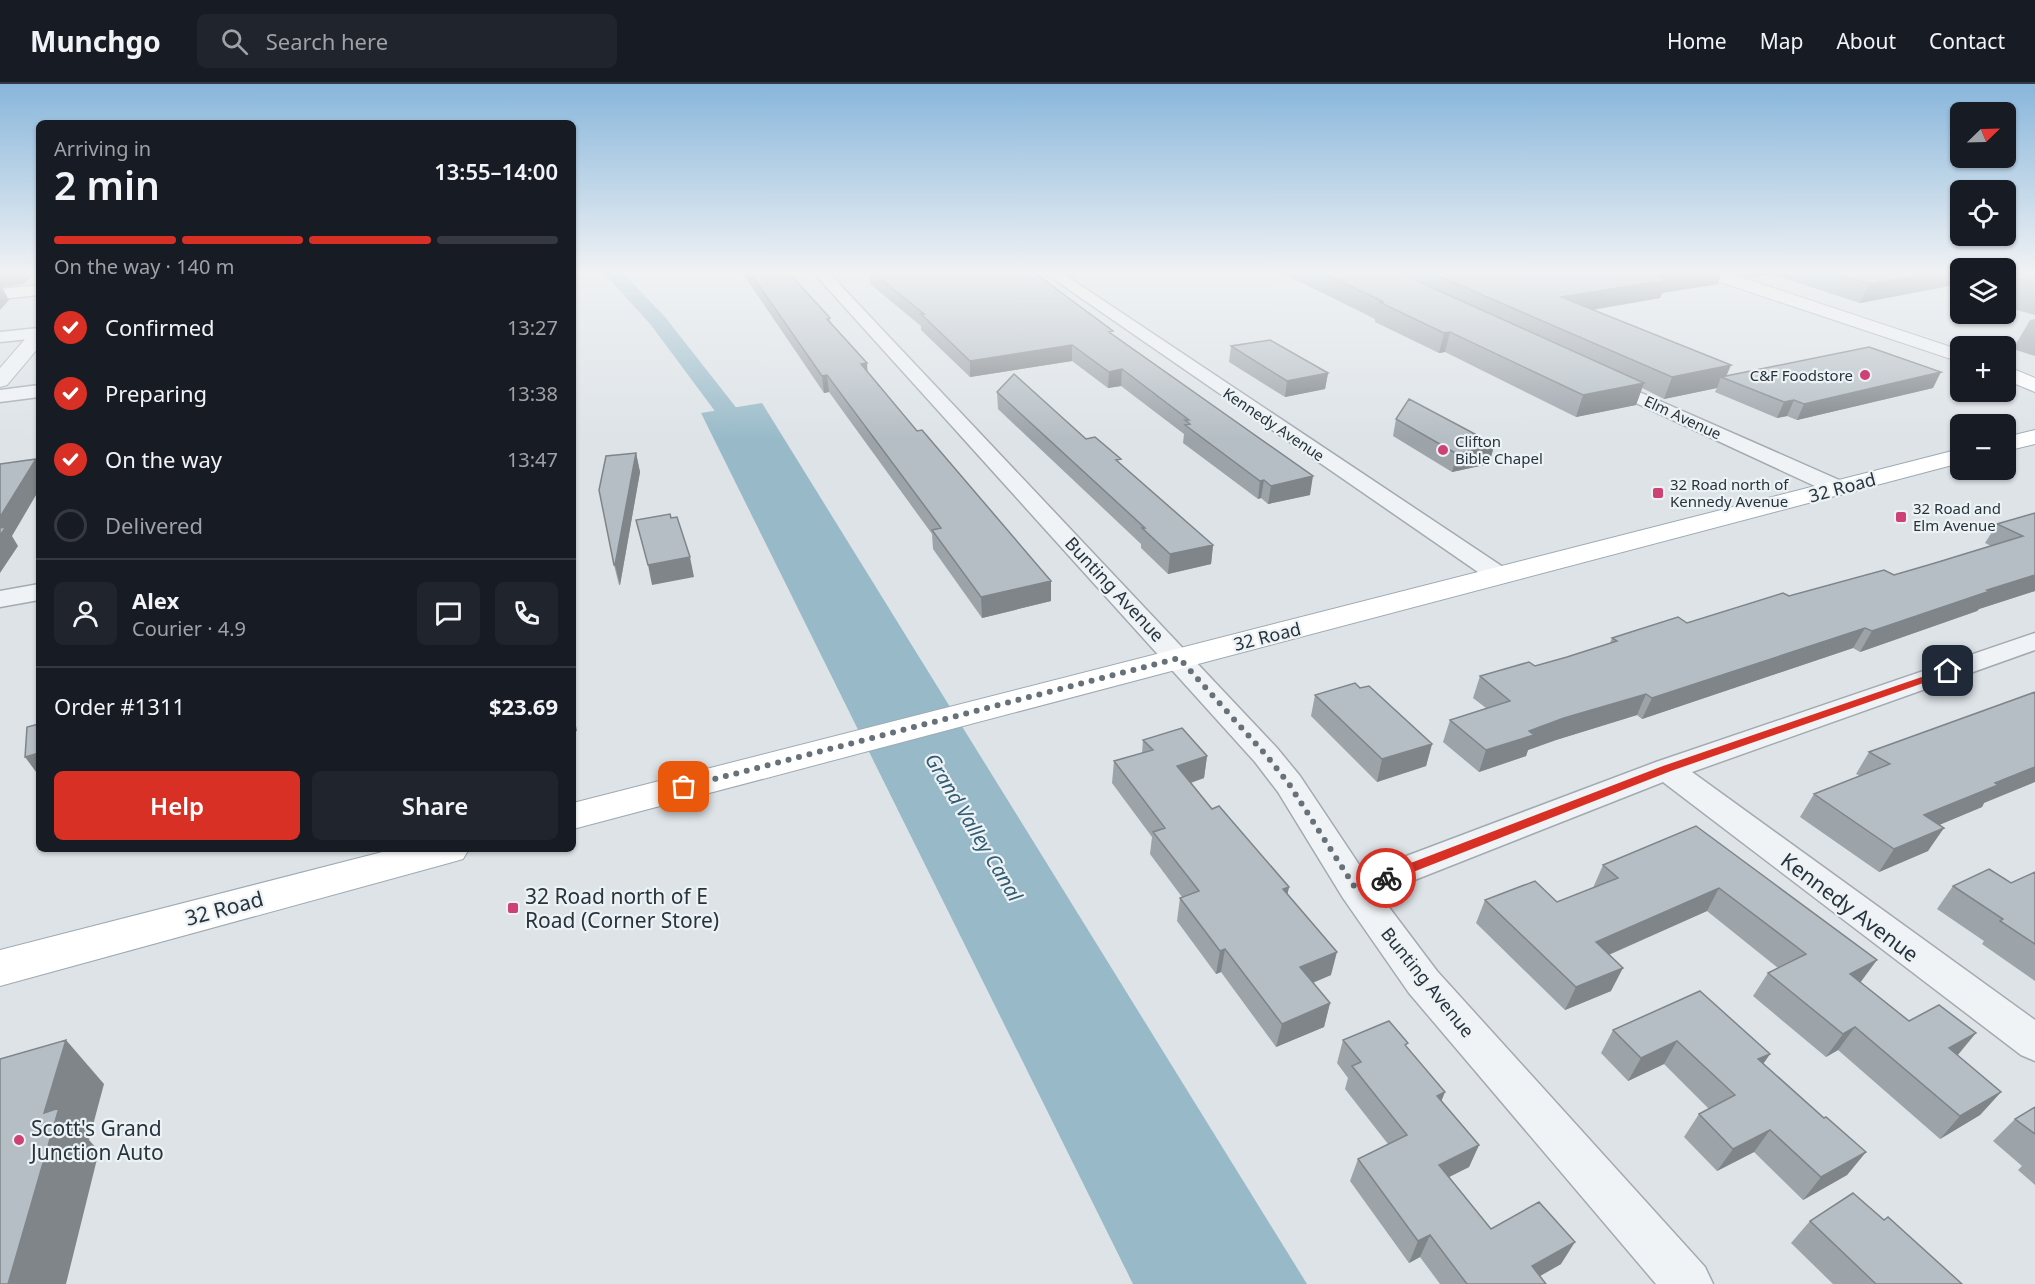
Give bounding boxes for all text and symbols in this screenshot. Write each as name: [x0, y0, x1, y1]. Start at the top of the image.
search box: [197, 14, 617, 68]
text: Munchgo: [30, 22, 161, 60]
icon: search: [218, 25, 251, 58]
text: Search here: [266, 26, 388, 56]
text: Home: [1667, 27, 1727, 55]
text: Map: [1760, 27, 1803, 55]
text: About: [1836, 27, 1896, 55]
text: Contact: [1929, 27, 2005, 55]
north arrow: [1950, 102, 2016, 168]
map controls: [1950, 102, 2016, 480]
text: Arriving in: [54, 135, 151, 162]
text: 13:55–14:00: [434, 156, 558, 186]
text: 2 min: [54, 158, 160, 211]
button: locate: [1950, 180, 2016, 246]
text: On the way · 140 m: [54, 253, 234, 280]
button: layers: [1950, 258, 2016, 324]
icon: check: [54, 311, 87, 344]
text: Confirmed: [105, 312, 215, 342]
text: 13:27: [507, 314, 558, 341]
button: +: [1950, 336, 2016, 402]
place label: C&F Foodstore: [1750, 365, 1853, 385]
marker: C&F Foodstore: [1858, 368, 1872, 382]
icon: check: [54, 377, 87, 410]
text: Preparing: [105, 378, 207, 408]
text: 13:38: [507, 380, 558, 407]
street label: Kennedy Avenue: [1219, 383, 1329, 465]
street label: Elm Avenue: [1641, 390, 1725, 444]
button: −: [1950, 414, 2016, 480]
place label: Clifton Bible Chapel: [1455, 431, 1543, 468]
icon: check: [54, 443, 87, 476]
marker: Clifton Bible Chapel: [1436, 443, 1450, 457]
text: On the way: [105, 444, 222, 474]
text: 13:47: [507, 446, 558, 473]
street label: 32 Road: [1806, 467, 1878, 507]
place label: 32 Road north of Kennedy Avenue: [1670, 474, 1789, 511]
marker: 32 Road north of Kennedy Avenue: [1651, 486, 1665, 500]
place label: 32 Road and Elm Avenue: [1913, 498, 2001, 535]
text: Delivered: [105, 510, 203, 540]
marker: 32 Road and Elm Avenue: [1894, 510, 1908, 524]
street label: Bunting Avenue: [1060, 531, 1170, 647]
button: person: [54, 582, 117, 645]
button: chat: [417, 582, 480, 645]
button: phone: [495, 582, 558, 645]
text: Alex: [132, 585, 179, 615]
text: Courier · 4.9: [132, 615, 246, 642]
street label: 32 Road: [1231, 616, 1303, 656]
pin: [1922, 645, 1973, 696]
icon: home: [1931, 654, 1964, 687]
text: Order #1311: [54, 691, 185, 721]
text: $23.69: [489, 691, 558, 721]
water label: Grand Valley Canal: [919, 748, 1029, 907]
pin: [658, 761, 709, 812]
icon: bag: [667, 770, 700, 803]
button: Help: [54, 771, 300, 840]
button: Share: [312, 771, 558, 840]
street label: Kennedy Avenue: [1775, 846, 1925, 968]
courier: [1356, 848, 1416, 908]
icon: bike: [1370, 862, 1403, 895]
place label: 32 Road north of E Road (Corner Store): [525, 882, 719, 934]
street label: 32 Road: [182, 884, 266, 932]
marker: 32 Road north of E Road (Corner Store): [506, 901, 520, 915]
street label: Bunting Avenue: [1376, 922, 1480, 1042]
place label: Scott's Grand Junction Auto: [29, 1114, 164, 1166]
marker: Scott's Grand Junction Auto: [12, 1133, 26, 1147]

